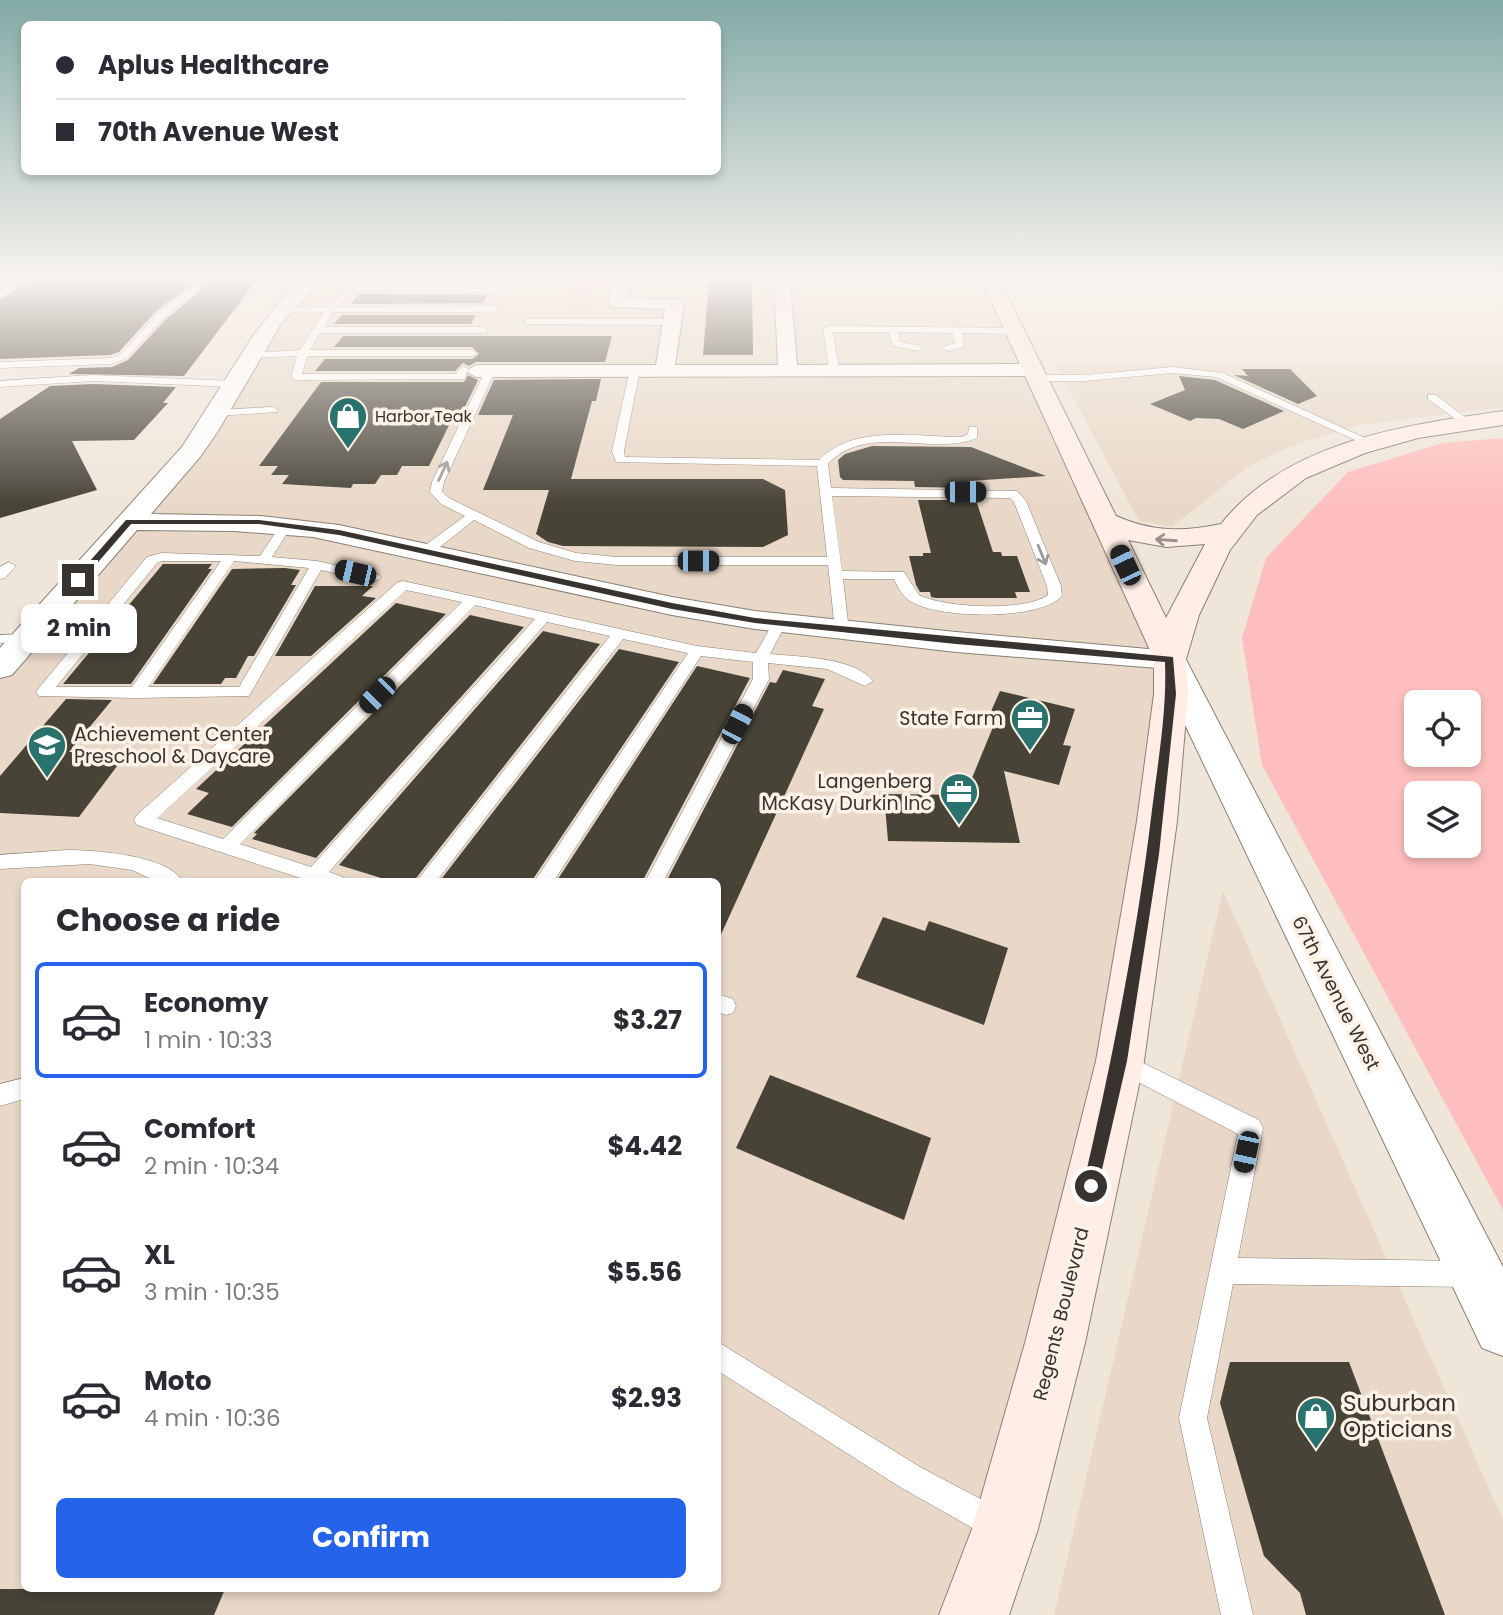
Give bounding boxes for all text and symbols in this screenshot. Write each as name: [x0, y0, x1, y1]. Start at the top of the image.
text: Aplus Healthcare: [98, 47, 329, 83]
text: 70th Avenue West: [98, 114, 339, 150]
shop icon: Harbor Teak: [327, 395, 369, 450]
place label: Harbor Teak: [375, 405, 473, 428]
one-way arrow: [438, 460, 451, 481]
car: [945, 482, 987, 503]
one-way arrow: [1155, 533, 1178, 546]
car: [1107, 542, 1144, 588]
one-way arrow: [1036, 544, 1049, 565]
car: [678, 551, 720, 572]
car: [333, 558, 378, 588]
route end: [62, 564, 94, 596]
callout: 2 min: [20, 604, 136, 654]
text: 2 min: [47, 612, 111, 644]
car: [355, 673, 400, 717]
map controls: [1404, 690, 1481, 858]
button: locate: [1404, 690, 1481, 767]
office icon: State Farm: [1009, 697, 1051, 752]
car: [718, 701, 757, 747]
place label: State Farm: [899, 705, 1003, 732]
place label: Achievement Center Preschool & Daycare: [74, 721, 271, 770]
school or university icon: Achievement Center Preschool & Daycare: [26, 724, 68, 779]
place label: Langenberg McKasy Durkin Inc: [761, 768, 932, 817]
office icon: Langenberg McKasy Durkin Inc: [938, 771, 980, 826]
button: layers: [1404, 781, 1481, 858]
text: Choose a ride: [56, 897, 280, 942]
street label: 67th Avenue West: [1285, 911, 1387, 1075]
text: Economy: [144, 985, 268, 1021]
icon: car: [60, 989, 123, 1052]
text: $3.27: [613, 1002, 682, 1038]
text: 1 min · 10:33: [144, 1024, 273, 1056]
text: Comfort: [144, 1111, 256, 1147]
icon: car: [60, 1115, 123, 1178]
text: $4.42: [608, 1128, 682, 1164]
car: [1232, 1129, 1261, 1175]
text: 2 min · 10:34: [144, 1150, 279, 1182]
route start: [1075, 1170, 1107, 1202]
street label: Regents Boulevard: [1026, 1224, 1096, 1404]
text: XL: [144, 1237, 175, 1273]
icon: car: [60, 1241, 123, 1304]
text: $5.56: [607, 1254, 682, 1290]
text: 3 min · 10:35: [144, 1276, 280, 1308]
text: Moto: [144, 1363, 212, 1399]
icon: car: [60, 1367, 123, 1430]
text: $2.93: [611, 1380, 682, 1416]
place label: Suburban Opticians: [1343, 1387, 1456, 1445]
shop icon: Suburban Opticians: [1295, 1395, 1337, 1450]
text: 4 min · 10:36: [144, 1402, 281, 1434]
button: Confirm: [56, 1498, 686, 1578]

